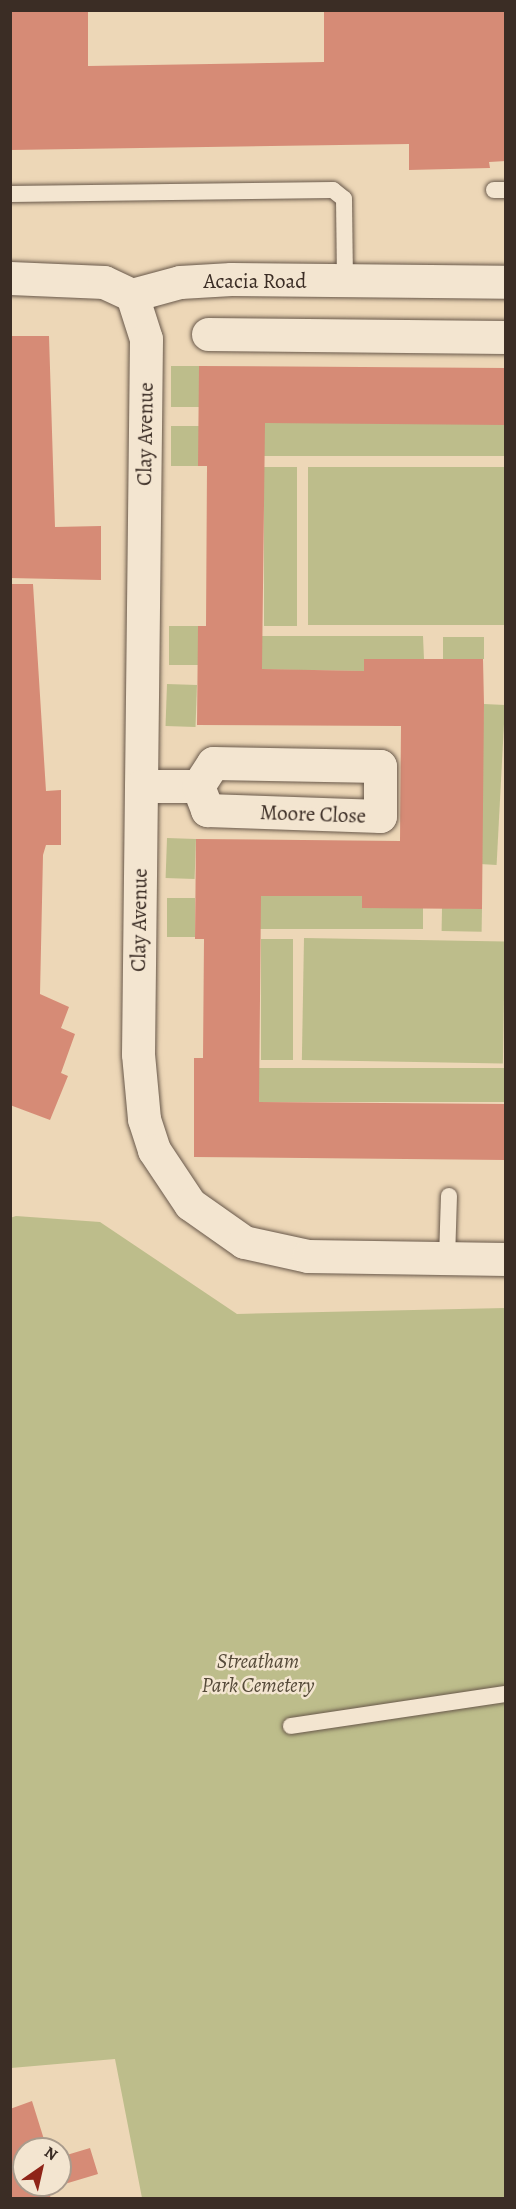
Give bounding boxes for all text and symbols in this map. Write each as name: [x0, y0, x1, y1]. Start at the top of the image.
street label: Acacia Road: [204, 268, 306, 294]
street label: Clay Avenue: [131, 382, 159, 486]
street label: Moore Close: [259, 800, 367, 828]
street label: Clay Avenue: [125, 868, 153, 972]
park label: Streatham Park Cemetery: [202, 1648, 314, 1698]
north arrow: [12, 2137, 72, 2197]
text: N: [40, 2141, 62, 2166]

